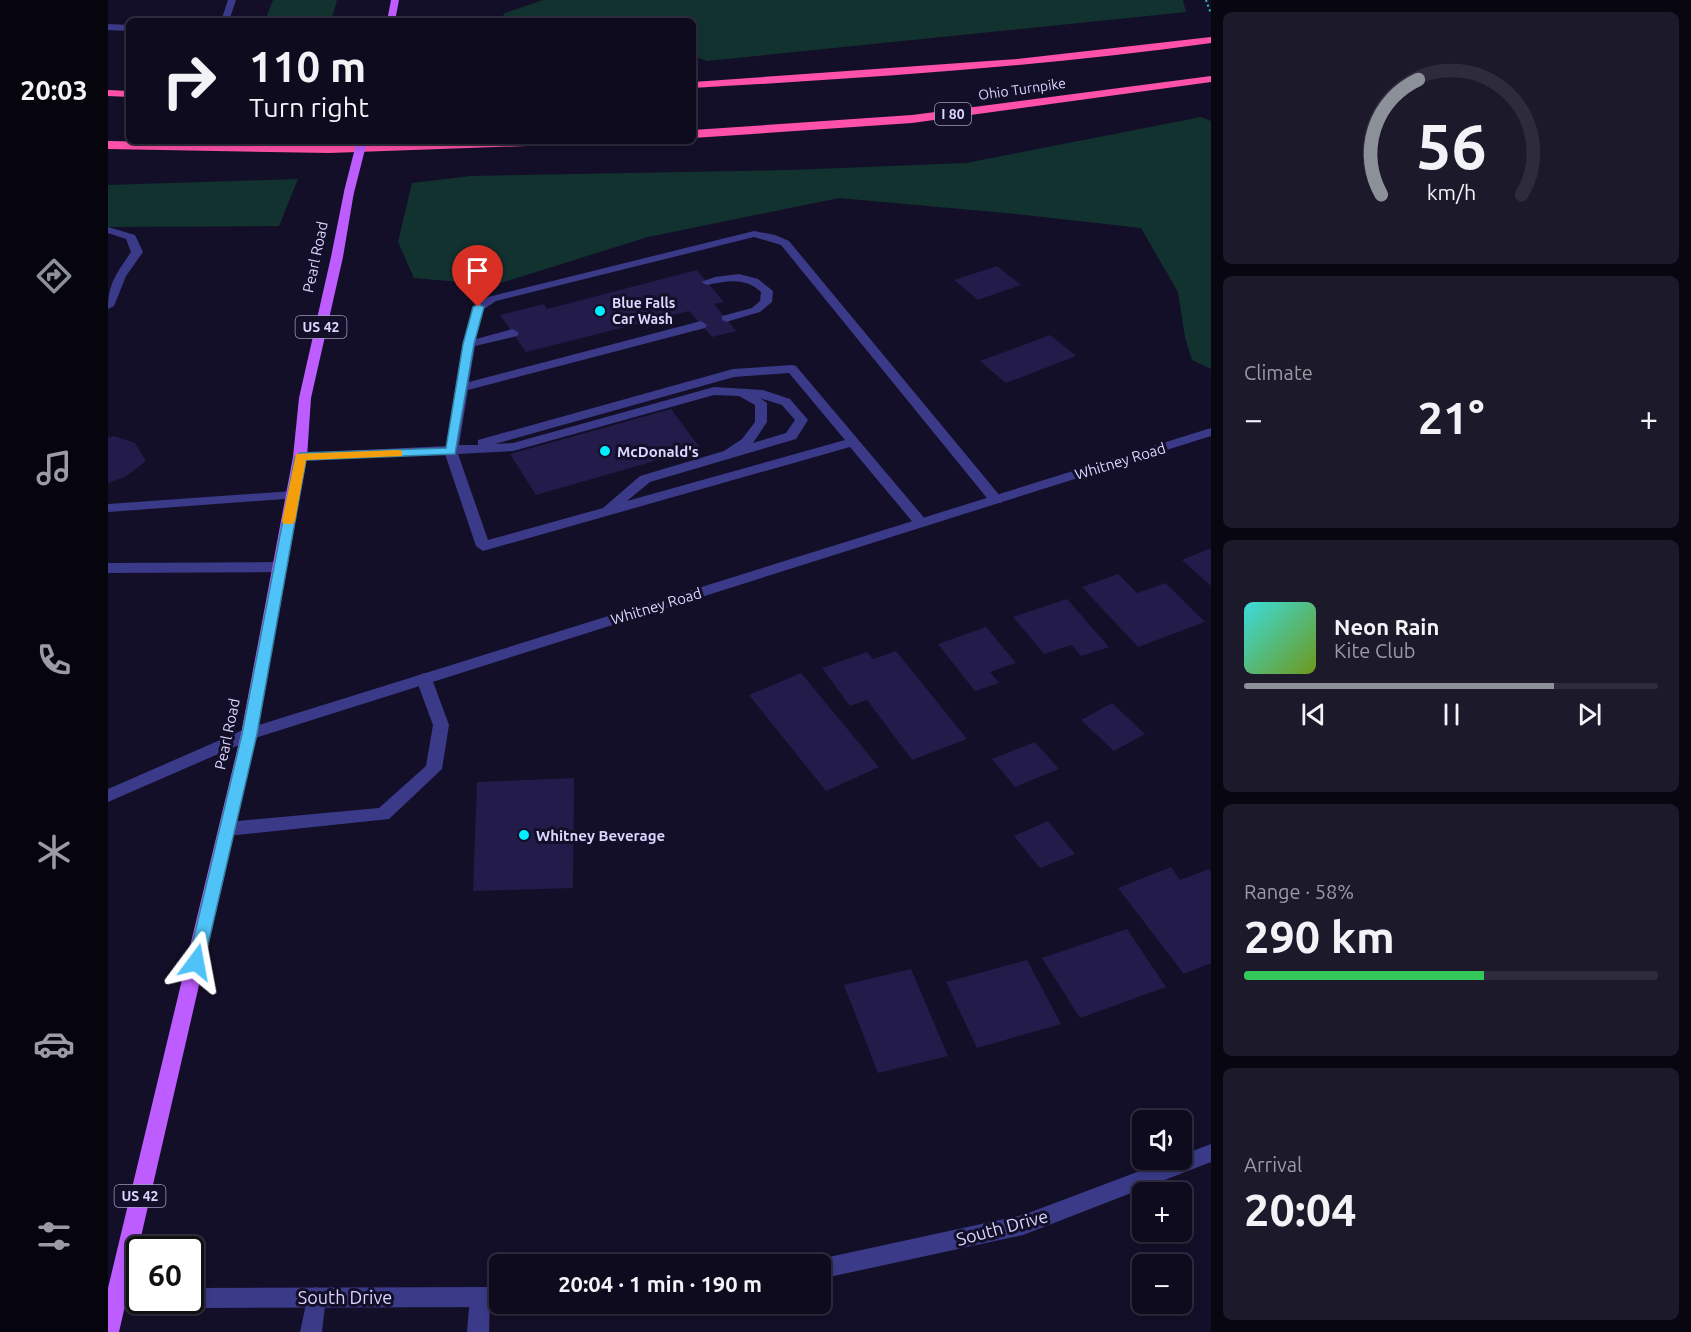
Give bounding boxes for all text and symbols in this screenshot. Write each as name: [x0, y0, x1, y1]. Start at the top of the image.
icon: right: [150, 42, 228, 120]
text: 110 m: [249, 43, 366, 90]
text: 20:03: [20, 75, 88, 105]
street label: Ohio Turnpike: [977, 75, 1067, 103]
text: Turn right: [249, 92, 369, 122]
road number: I 80: [935, 103, 971, 125]
text: 56: [1416, 111, 1486, 181]
text: km/h: [1426, 180, 1476, 204]
street label: Pearl Road: [299, 220, 331, 294]
pin: [452, 245, 503, 307]
icon: arrive: [461, 254, 494, 287]
icon: directions: [33, 255, 75, 297]
place label: Blue Falls Car Wash: [612, 295, 676, 327]
marker: Blue Falls Car Wash: [593, 304, 607, 318]
road number: US 42: [296, 316, 346, 338]
text: Climate: [1244, 361, 1313, 384]
text: 21°: [1418, 392, 1484, 443]
text: −: [1244, 400, 1263, 437]
text: +: [1639, 400, 1658, 437]
street label: Whitney Road: [1073, 439, 1167, 483]
place label: McDonald's: [617, 443, 699, 460]
marker: McDonald's: [598, 444, 612, 458]
icon: music: [33, 447, 75, 489]
street label: Whitney Road: [609, 584, 703, 628]
text: Neon Rain: [1334, 614, 1439, 639]
icon: phone: [33, 639, 75, 681]
text: Kite Club: [1334, 639, 1416, 662]
street label: Pearl Road: [211, 697, 243, 771]
icon: previous: [1297, 698, 1330, 731]
icon: pause: [1435, 698, 1468, 731]
icon: next: [1573, 698, 1606, 731]
place label: Whitney Beverage: [536, 827, 665, 844]
marker: Whitney Beverage: [517, 828, 531, 842]
icon: climate: [33, 831, 75, 873]
text: Range · 58%: [1244, 880, 1354, 903]
text: 290 km: [1244, 911, 1395, 962]
position arrow: [164, 930, 228, 994]
icon: car: [33, 1023, 75, 1065]
map controls: [1132, 1110, 1192, 1314]
button: sound: [1132, 1110, 1192, 1170]
text: Arrival: [1244, 1153, 1302, 1176]
button: +: [1132, 1182, 1192, 1242]
text: 20:04: [1244, 1184, 1357, 1235]
road number: US 42: [114, 1185, 165, 1207]
street label: South Drive: [954, 1205, 1050, 1249]
icon: filters: [33, 1215, 75, 1257]
speed limit sign: 60: [126, 1236, 204, 1314]
button: −: [1132, 1254, 1192, 1314]
text: 20:04 · 1 min · 190 m: [558, 1271, 762, 1296]
street label: South Drive: [298, 1287, 392, 1307]

